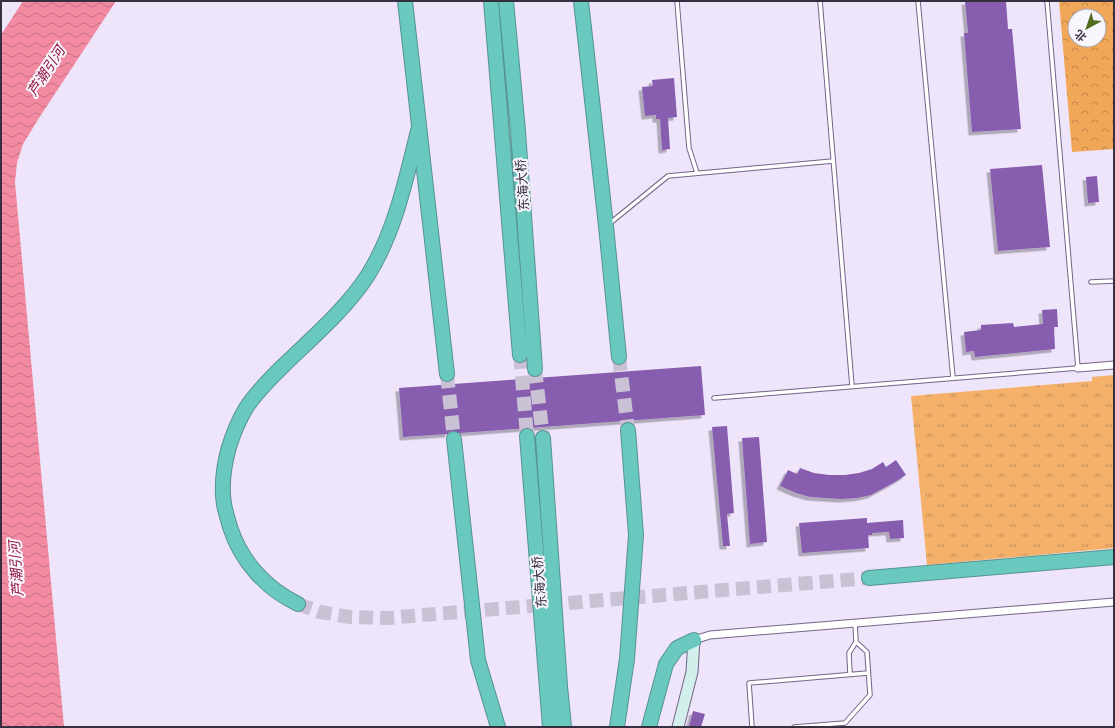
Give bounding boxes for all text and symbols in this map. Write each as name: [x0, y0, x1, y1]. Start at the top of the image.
north arrow: [1067, 8, 1107, 48]
text: 北: [1071, 26, 1090, 45]
water label: 芦潮引河: [22, 40, 71, 100]
street label: 东海大桥: [511, 158, 534, 212]
water label: 芦潮引河: [4, 537, 28, 598]
street label: 东海大桥: [528, 555, 551, 609]

